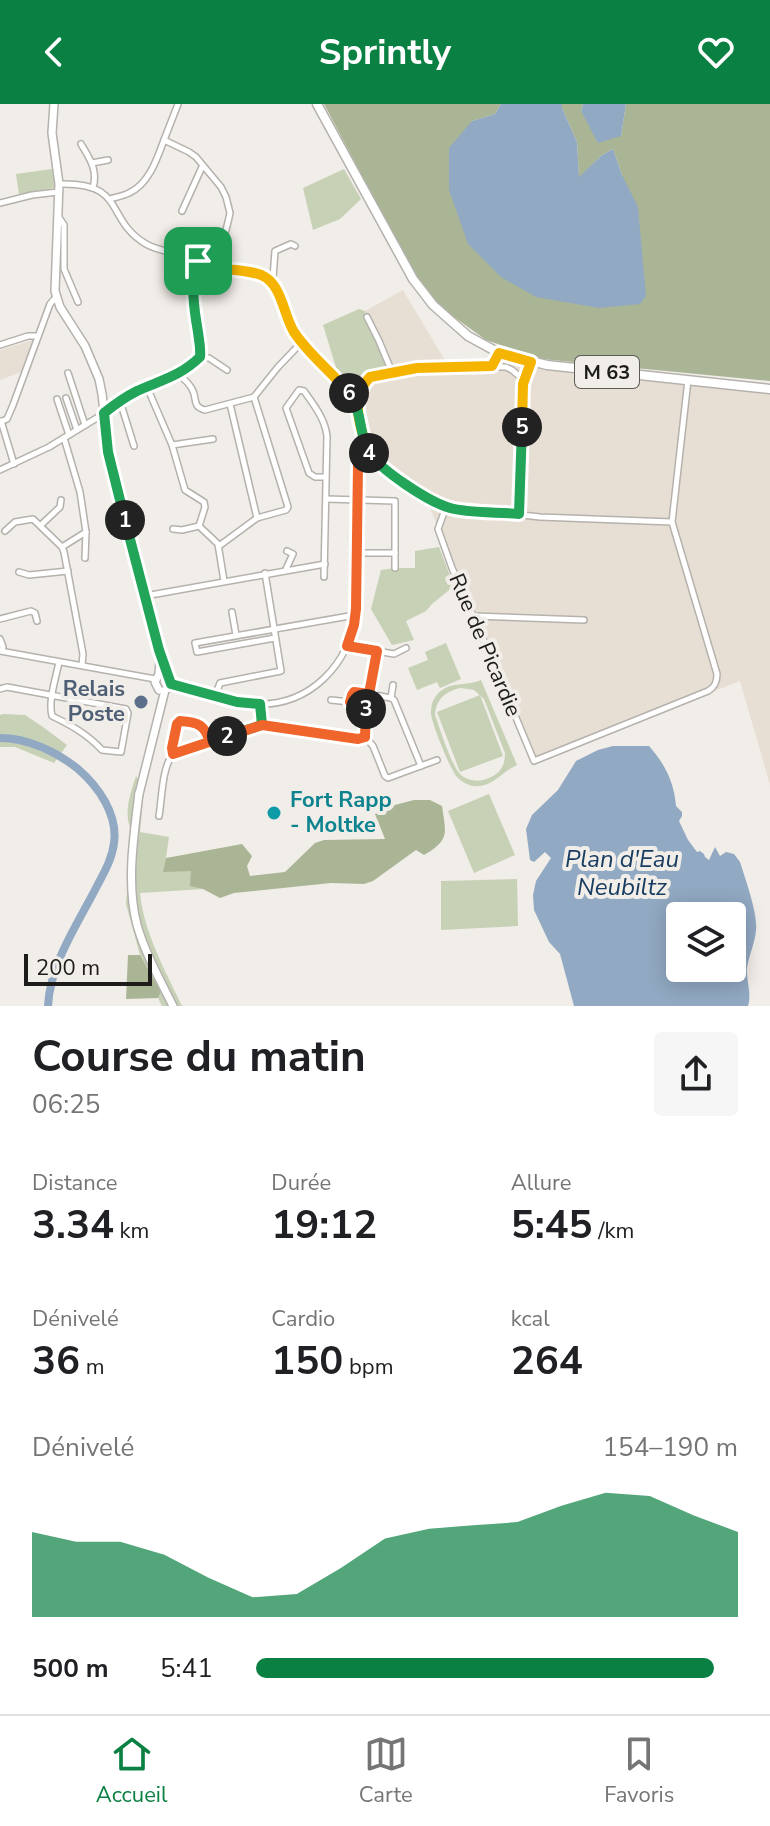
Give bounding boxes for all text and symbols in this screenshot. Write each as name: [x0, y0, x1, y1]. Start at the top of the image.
text: Sprintly: [319, 28, 451, 77]
icon: back: [32, 30, 76, 74]
icon: heart: [694, 30, 738, 74]
pin: [164, 227, 232, 295]
icon: arrive: [176, 239, 220, 283]
road number: M 63: [575, 356, 639, 388]
pin: 6: [329, 373, 369, 413]
text: 6: [342, 378, 356, 408]
pin: 5: [502, 407, 542, 447]
text: 5: [515, 412, 529, 442]
pin: 4: [349, 433, 389, 473]
text: 4: [362, 438, 376, 468]
pin: 1: [105, 500, 145, 540]
text: 1: [118, 505, 132, 535]
street label: Rue de Picardie: [441, 569, 529, 721]
place label: Relais Poste: [63, 674, 125, 729]
pin: 3: [346, 689, 386, 729]
marker: Relais Poste: [132, 693, 150, 711]
text: 3: [359, 694, 373, 724]
pin: 2: [207, 716, 247, 756]
text: 2: [220, 721, 234, 751]
place label: Fort Rapp - Moltke: [290, 785, 392, 840]
marker: Fort Rapp - Moltke: [265, 804, 283, 822]
water label: Plan d'Eau Neubiltz: [565, 843, 679, 903]
map controls: [666, 902, 746, 982]
button: layers: [666, 902, 746, 982]
scale bar: [24, 950, 152, 986]
text: 200 m: [36, 953, 100, 983]
text: Course du matin: [32, 1027, 366, 1087]
button: share: [654, 1032, 738, 1116]
text: 06:25: [32, 1087, 100, 1122]
text: Distance: [32, 1168, 117, 1198]
text: Durée: [271, 1168, 331, 1198]
text: Allure: [511, 1168, 572, 1198]
text: 3.34: [32, 1198, 114, 1252]
text: 19:12: [271, 1198, 377, 1252]
text: 5:45: [511, 1198, 593, 1252]
text: km: [114, 1216, 149, 1246]
text: /km: [593, 1216, 634, 1246]
text: Dénivelé: [32, 1304, 119, 1334]
text: Cardio: [271, 1304, 335, 1334]
text: kcal: [511, 1304, 550, 1334]
text: 36: [32, 1334, 80, 1388]
text: 150: [271, 1334, 343, 1388]
text: 264: [511, 1334, 583, 1388]
text: m: [80, 1352, 105, 1382]
text: bpm: [343, 1352, 393, 1382]
text: Dénivelé: [32, 1430, 134, 1465]
text: 154–190 m: [602, 1430, 738, 1465]
text: 500 m: [32, 1651, 109, 1686]
text: 5:41: [160, 1651, 213, 1686]
tab: Accueil: [96, 1732, 167, 1810]
tab: Carte: [359, 1732, 413, 1810]
tab: Favoris: [604, 1732, 674, 1810]

